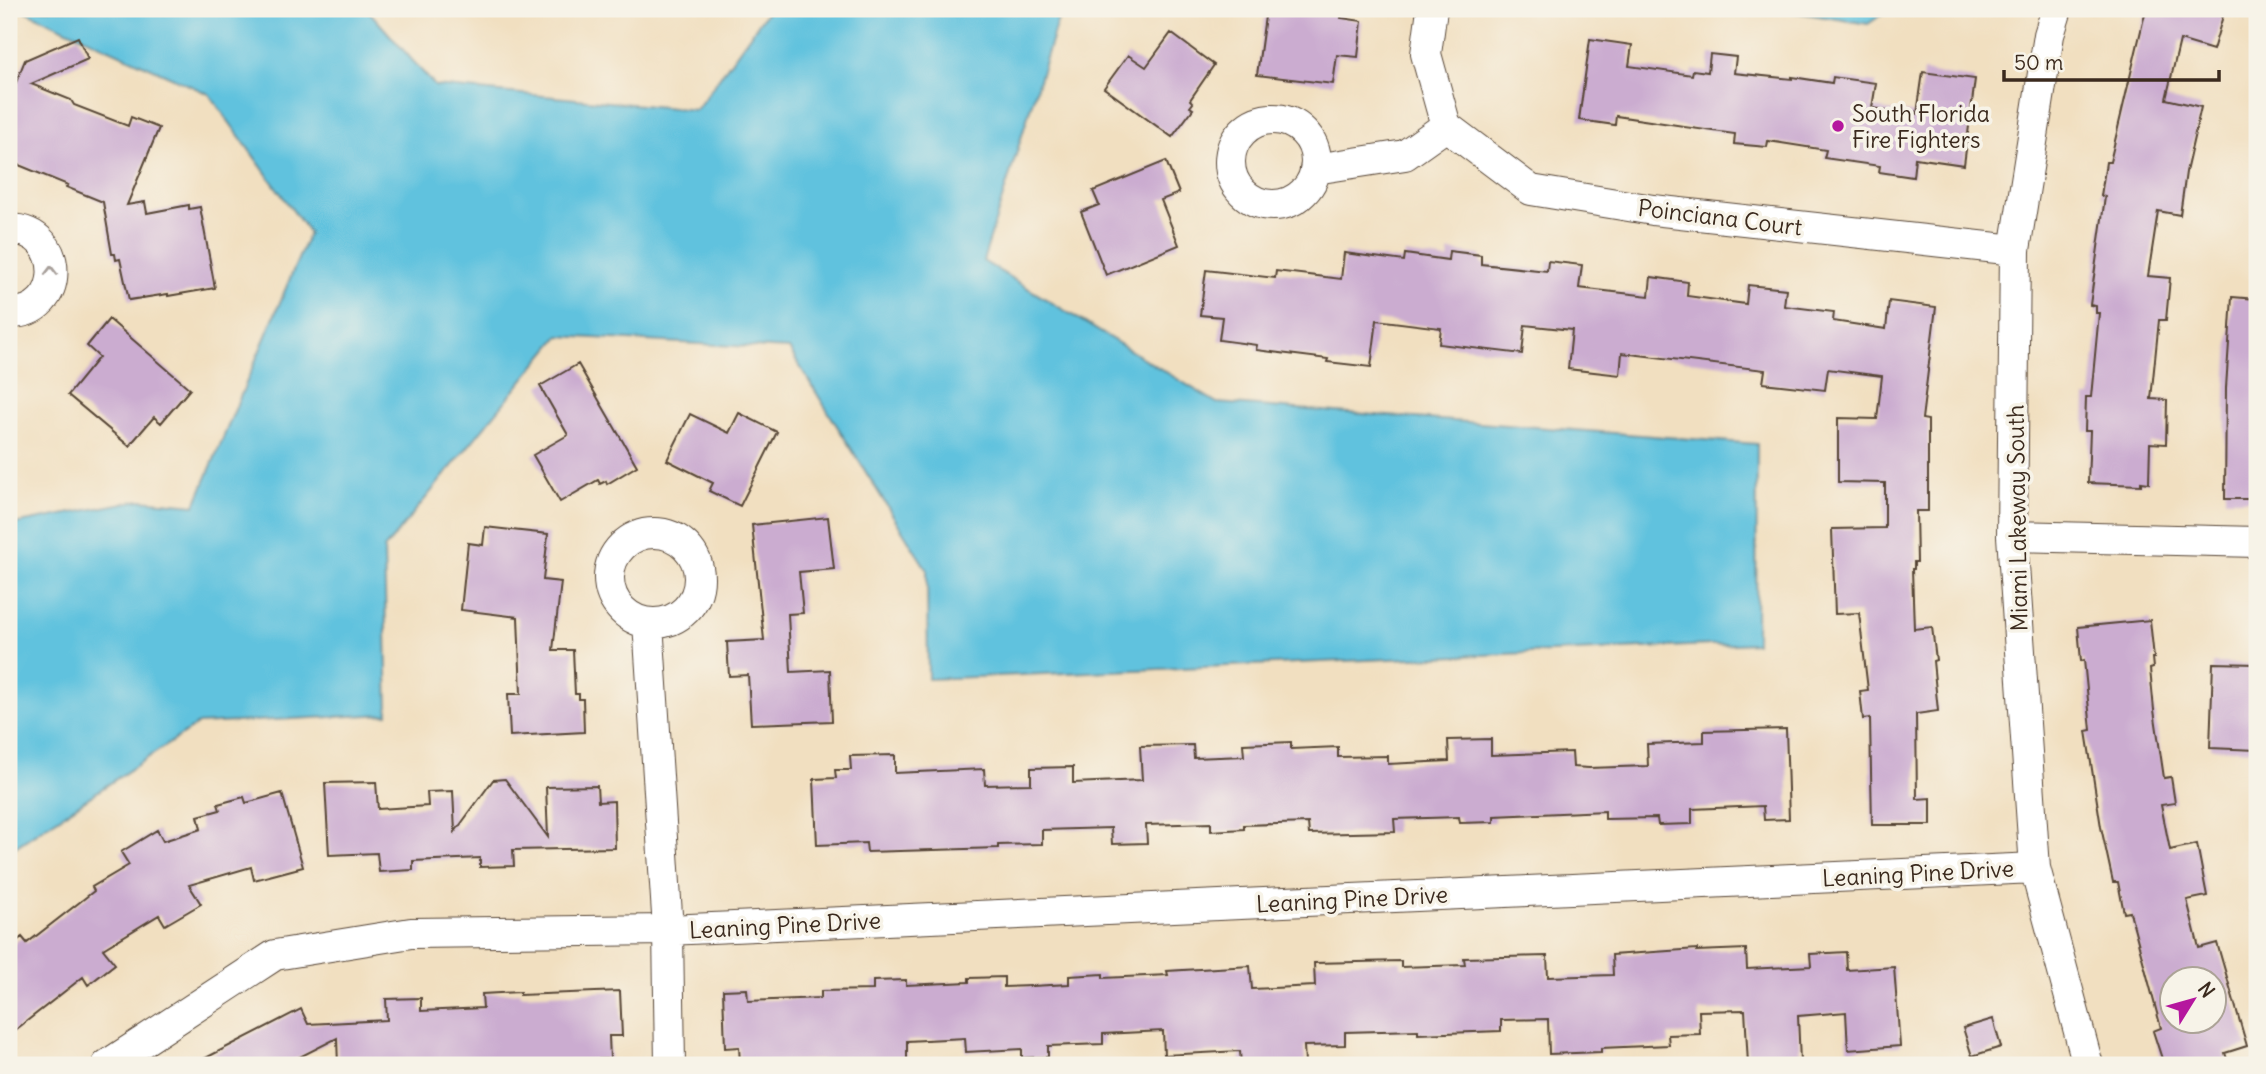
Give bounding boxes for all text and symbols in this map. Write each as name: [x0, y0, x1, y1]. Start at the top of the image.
scale bar: [2004, 38, 2219, 82]
text: 50 m: [2014, 49, 2063, 76]
place label: South Florida Fire Fighters: [1852, 99, 1990, 154]
marker: South Florida Fire Fighters: [1830, 118, 1846, 134]
street label: Poinciana Court: [1636, 193, 1804, 241]
one-way arrow: [43, 265, 59, 276]
street label: Miami Lakeway South: [2001, 404, 2033, 632]
street label: Leaning Pine Drive: [1821, 853, 2015, 893]
street label: Leaning Pine Drive: [1255, 879, 1449, 919]
street label: Leaning Pine Drive: [688, 905, 882, 945]
north arrow: [2158, 965, 2228, 1036]
text: N: [2193, 977, 2220, 1002]

